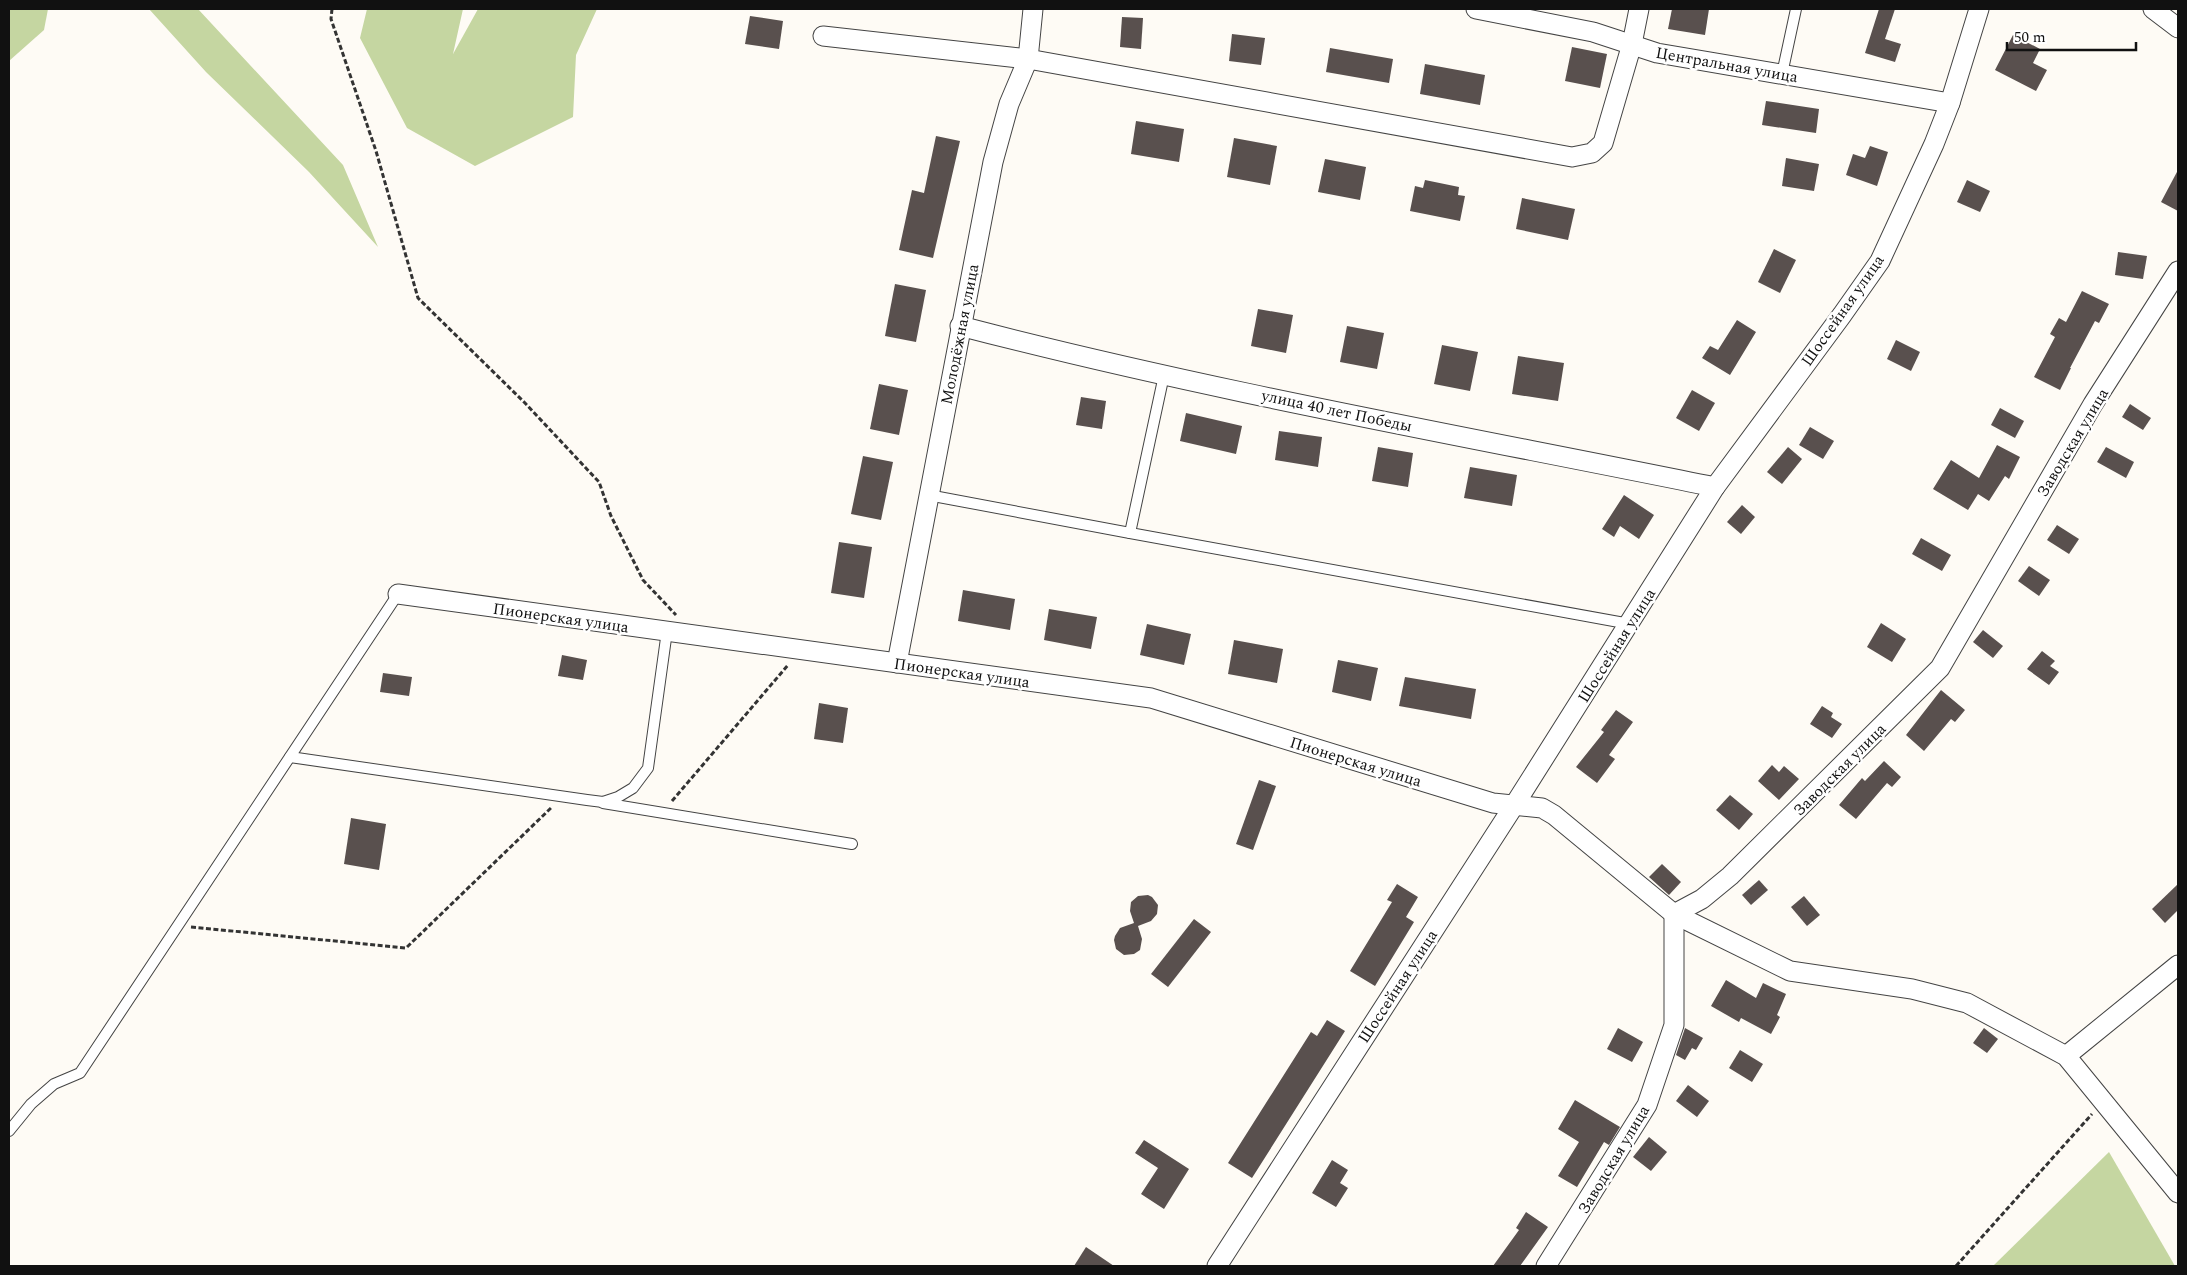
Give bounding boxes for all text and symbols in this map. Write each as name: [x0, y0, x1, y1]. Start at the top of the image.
scale bar: [2007, 20, 2136, 52]
text: 50 m: [2014, 26, 2046, 49]
street label: Центральная улица: [1654, 41, 1800, 89]
street label: Шоссейная улица: [1795, 250, 1890, 371]
street label: Молодёжная улица: [935, 262, 985, 407]
street label: улица 40 лет Победы: [1258, 383, 1415, 439]
street label: Заводская улица: [2031, 383, 2115, 502]
street label: Шоссейная улица: [1572, 583, 1662, 708]
street label: Пионерская улица: [491, 597, 631, 639]
street label: Пионерская улица: [892, 652, 1032, 694]
street label: Заводская улица: [1788, 718, 1892, 822]
street label: Пионерская улица: [1287, 730, 1425, 794]
street label: Шоссейная улица: [1352, 925, 1444, 1048]
street label: Заводская улица: [1572, 1100, 1656, 1219]

